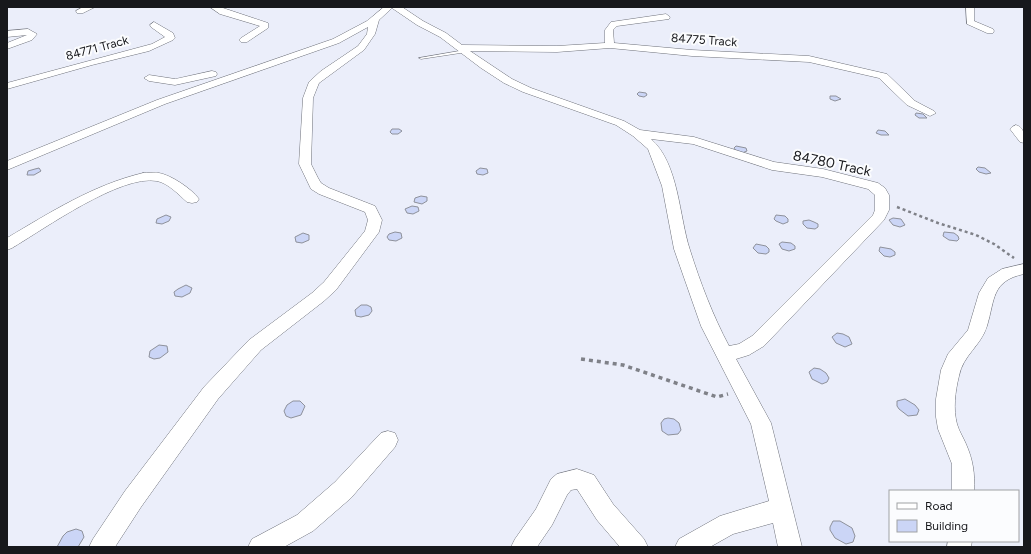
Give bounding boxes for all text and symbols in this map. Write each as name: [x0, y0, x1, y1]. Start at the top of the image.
street label: 84775 Track: [671, 31, 738, 49]
street label: 84771 Track: [64, 33, 130, 63]
street label: 84780 Track: [791, 147, 873, 180]
legend: [889, 490, 1019, 542]
text: Road: [925, 499, 953, 513]
text: Building: [925, 519, 968, 533]

